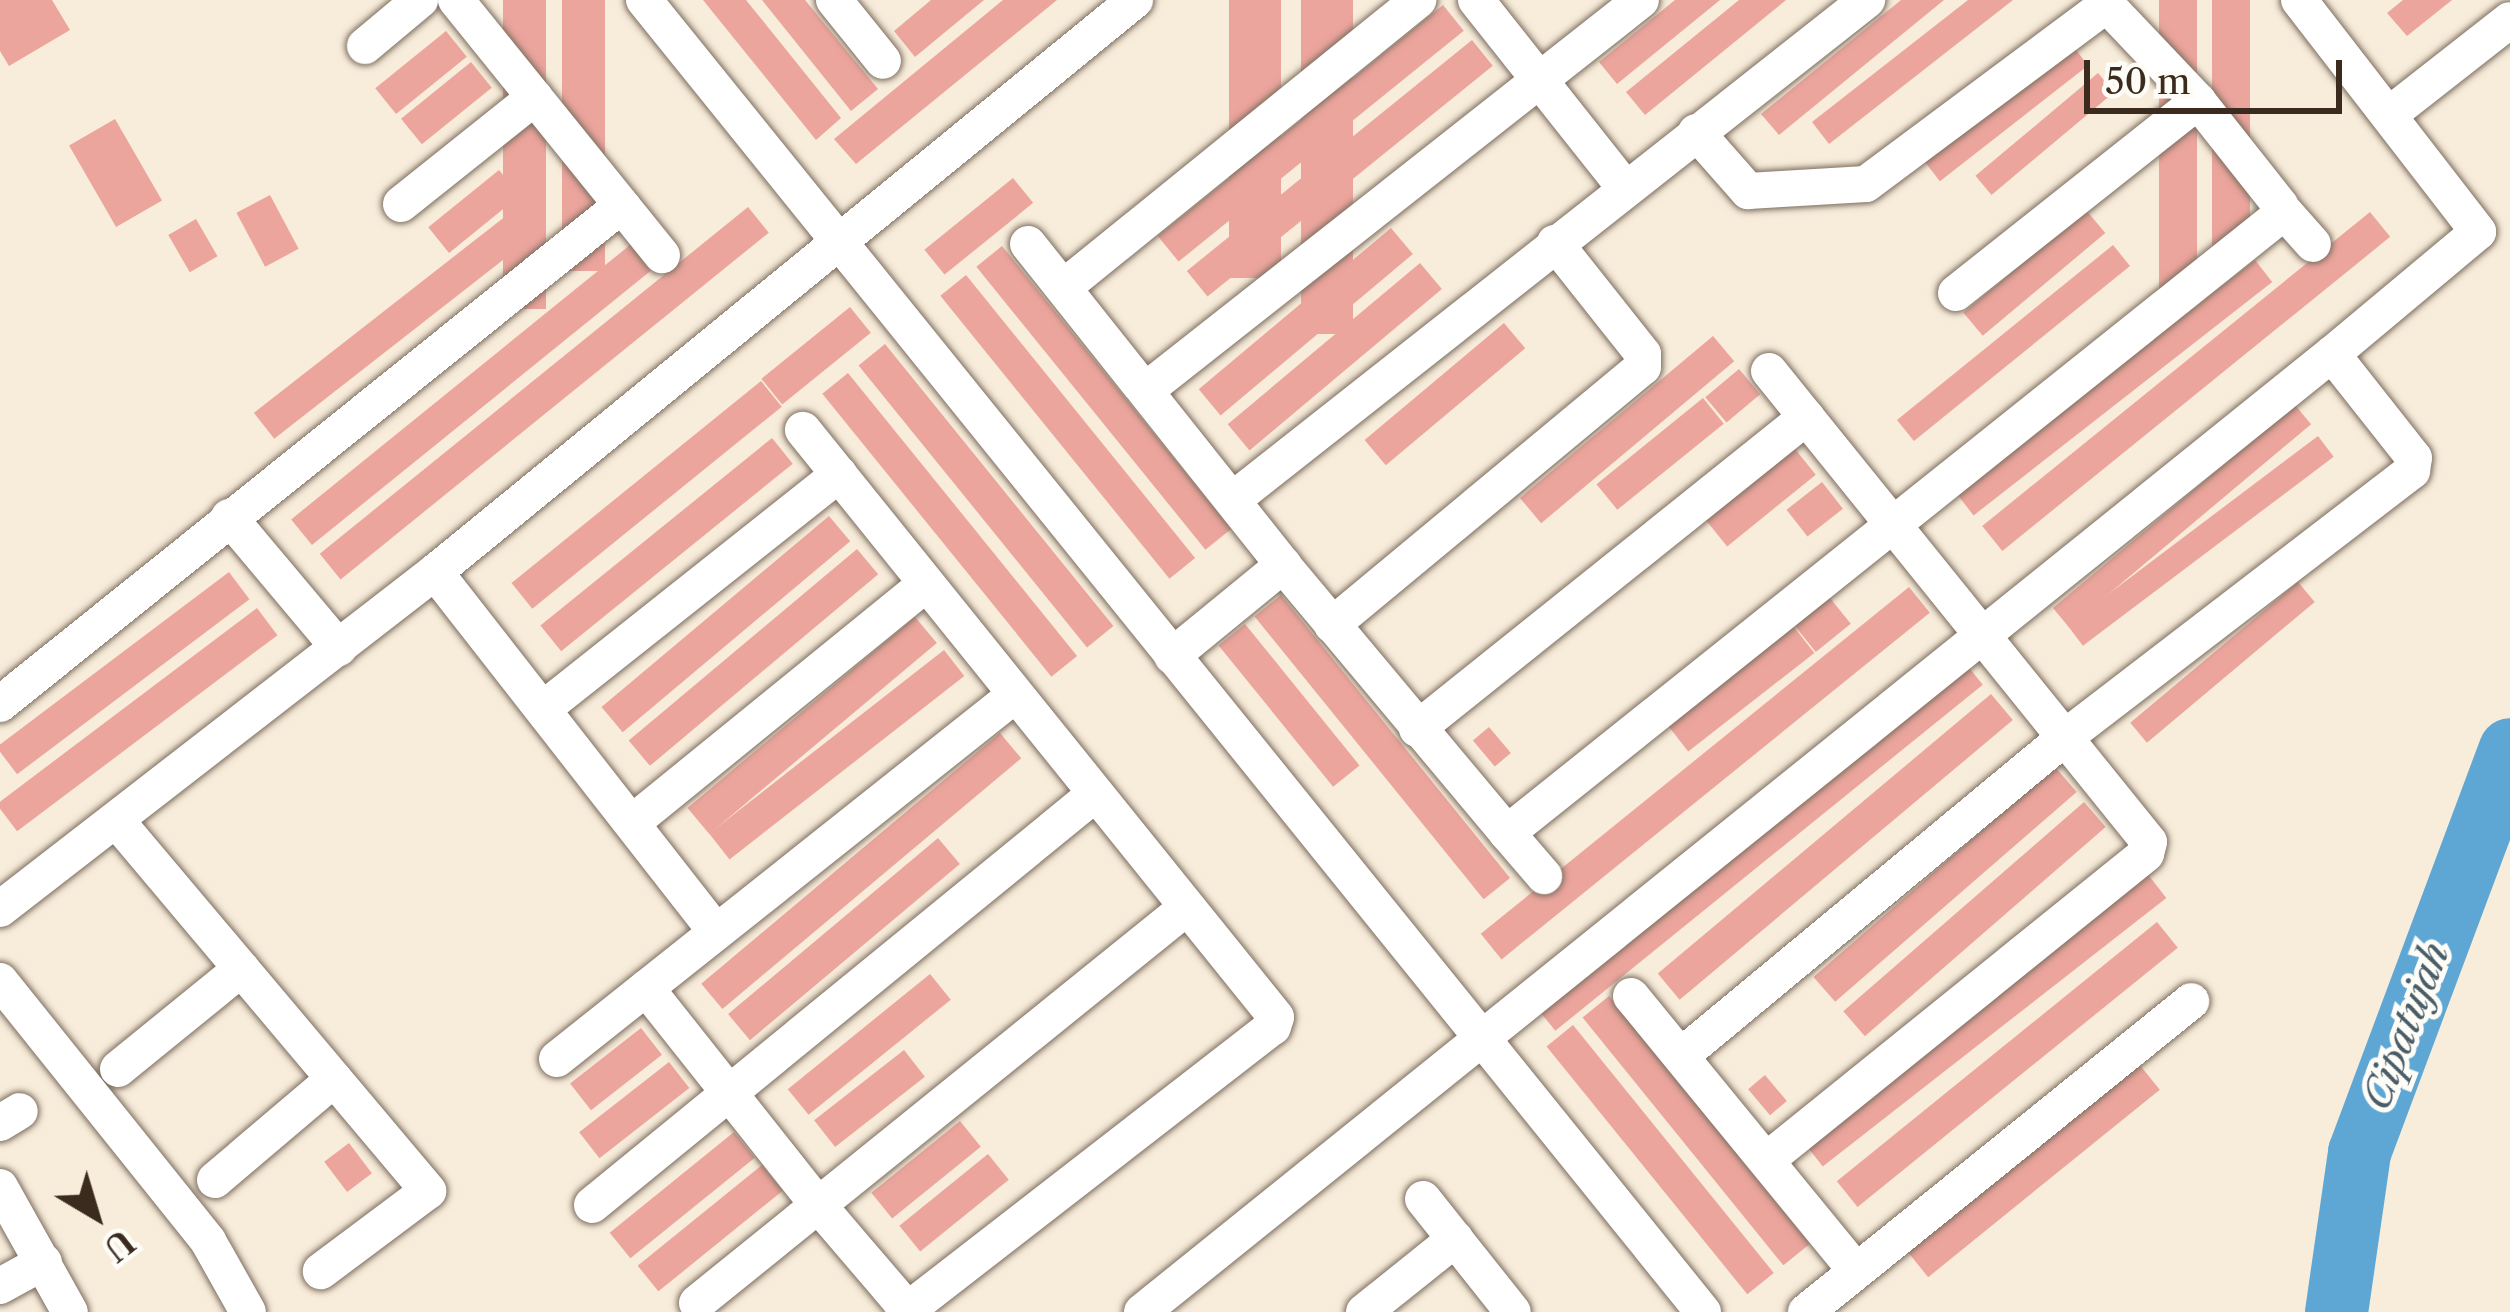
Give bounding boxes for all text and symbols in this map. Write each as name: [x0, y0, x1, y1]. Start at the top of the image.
scale bar: [2090, 36, 2348, 110]
text: 50 m: [2105, 59, 2190, 103]
water label: Cipatujah: [2353, 936, 2459, 1116]
north arrow: [36, 1156, 156, 1276]
text: U: [95, 1220, 142, 1269]

